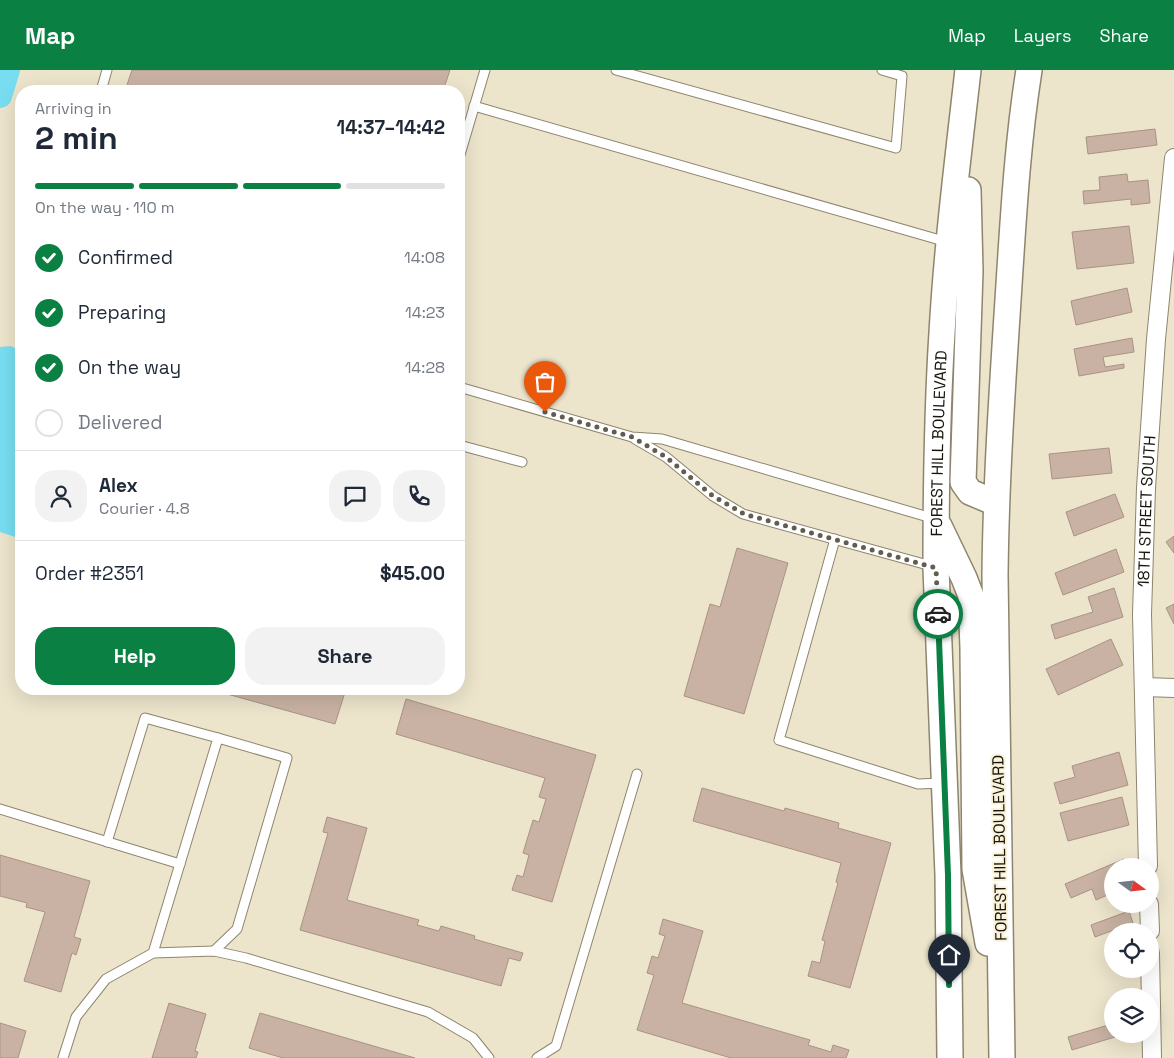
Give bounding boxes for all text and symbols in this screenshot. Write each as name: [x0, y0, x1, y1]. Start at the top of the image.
text: Map: [25, 20, 75, 51]
text: Map: [948, 24, 986, 47]
text: Layers: [1014, 24, 1071, 47]
text: Share: [1099, 24, 1149, 47]
text: Arriving in: [35, 98, 112, 119]
text: 14:37–14:42: [337, 115, 445, 140]
text: 2 min: [35, 118, 118, 158]
text: On the way · 110 m: [35, 197, 175, 218]
icon: check: [35, 244, 63, 272]
text: Confirmed: [78, 245, 173, 270]
text: 14:08: [404, 247, 445, 268]
icon: check: [35, 299, 63, 327]
text: Preparing: [78, 300, 166, 325]
text: 14:23: [405, 302, 445, 323]
street label: FOREST HILL BOULEVARD: [926, 350, 952, 536]
icon: check: [35, 354, 63, 382]
text: On the way: [78, 355, 181, 380]
text: 14:28: [405, 357, 445, 378]
pin: [524, 361, 566, 412]
icon: bag: [531, 368, 559, 396]
text: Delivered: [78, 410, 163, 435]
street label: 18TH STREET SOUTH: [1133, 435, 1161, 587]
button: person: [35, 470, 87, 522]
button: chat: [329, 470, 381, 522]
button: phone: [393, 470, 445, 522]
text: Alex: [99, 473, 138, 498]
text: Courier · 4.8: [99, 498, 190, 519]
text: Order #2351: [35, 561, 144, 586]
text: $45.00: [380, 561, 445, 586]
courier: [913, 589, 963, 639]
icon: car: [924, 600, 952, 628]
button: Help: [35, 627, 235, 685]
button: Share: [245, 627, 445, 685]
street label: FOREST HILL BOULEVARD: [987, 755, 1012, 941]
north arrow: [1104, 858, 1159, 912]
map controls: [1104, 858, 1159, 1043]
button: locate: [1104, 923, 1159, 978]
pin: [928, 934, 970, 985]
icon: home: [935, 941, 963, 969]
button: layers: [1104, 988, 1159, 1043]

